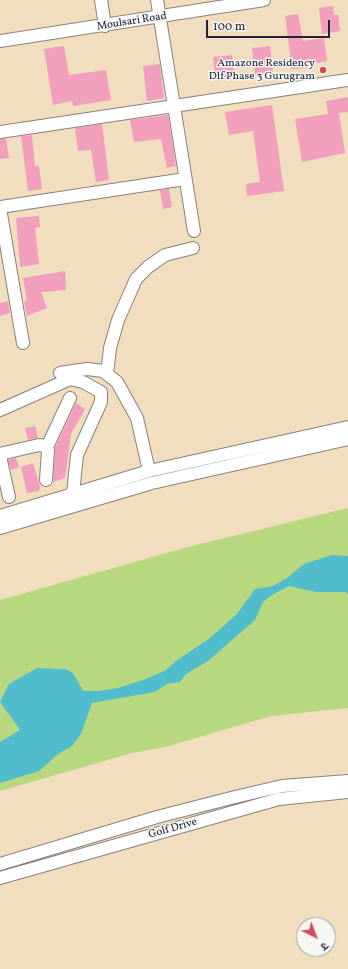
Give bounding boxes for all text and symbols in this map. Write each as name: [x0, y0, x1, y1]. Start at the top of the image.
street label: Moulsari Road: [96, 10, 168, 34]
scale bar: [208, 12, 332, 38]
text: 100 m: [213, 19, 245, 35]
place label: Amazone Residency Dlf Phase 3 Gurugram: [209, 57, 315, 83]
marker: Amazone Residency Dlf Phase 3 Gurugram: [318, 65, 328, 75]
street label: Golf Drive: [147, 816, 199, 842]
north arrow: [296, 917, 336, 957]
text: उ: [317, 938, 331, 953]

